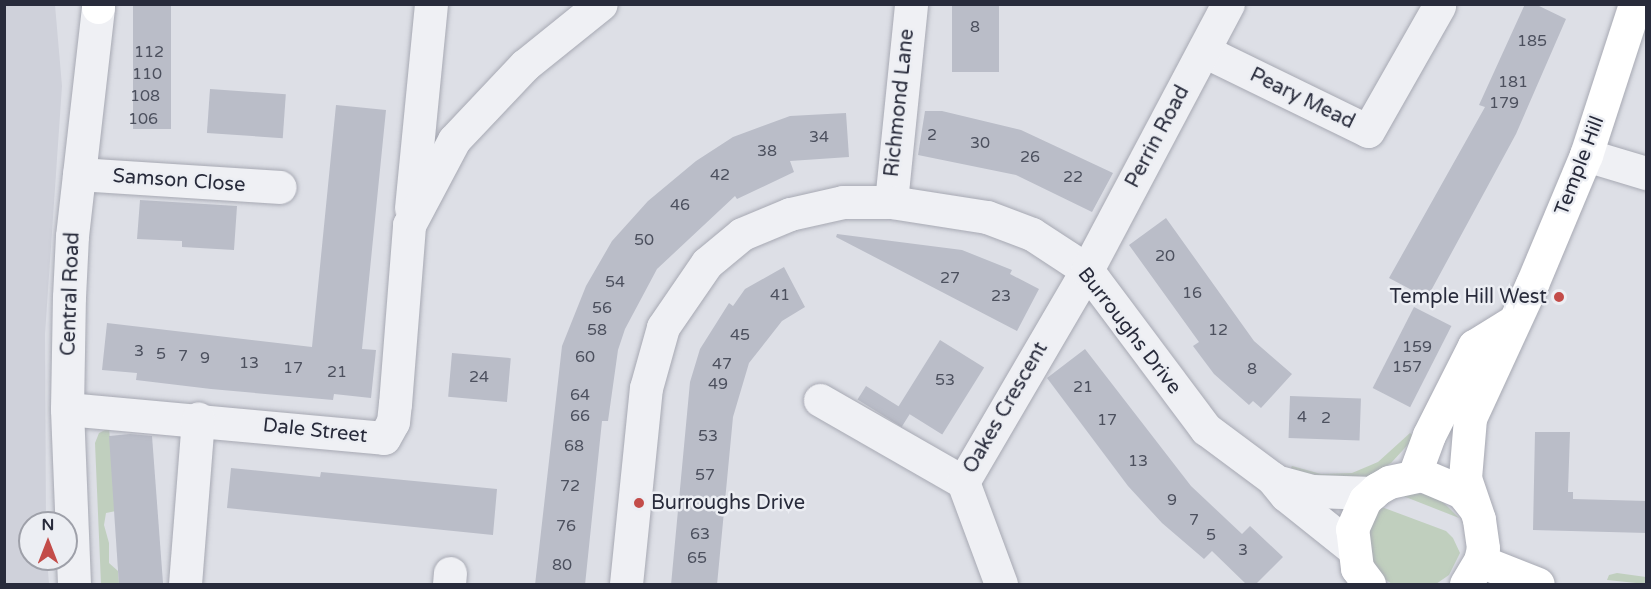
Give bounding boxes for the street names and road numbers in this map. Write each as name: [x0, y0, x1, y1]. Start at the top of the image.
street label: Richmond Lane: [880, 28, 920, 178]
street label: Peary Mead: [1246, 63, 1358, 135]
street label: Perrin Road: [1121, 82, 1195, 192]
street label: Temple Hill: [1550, 113, 1610, 219]
street label: Samson Close: [112, 164, 246, 198]
street label: Central Road: [57, 232, 85, 356]
street label: Burroughs Drive: [1072, 263, 1186, 399]
street label: Oakes Crescent: [959, 338, 1053, 478]
street label: Dale Street: [262, 414, 368, 448]

